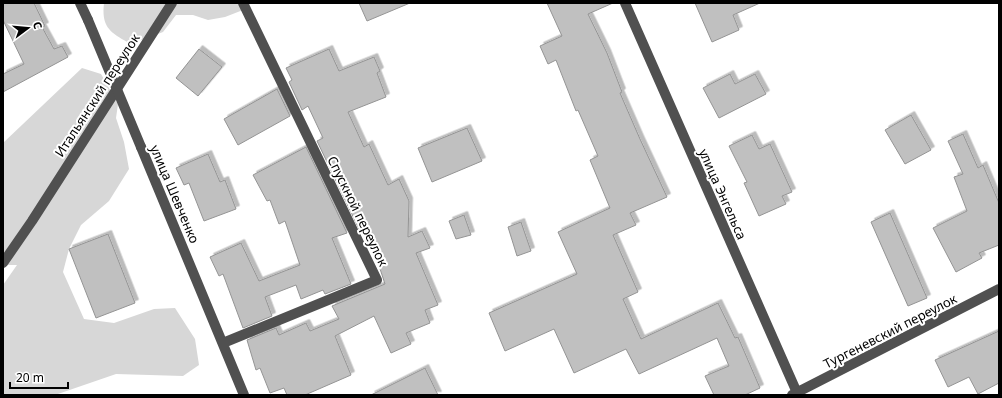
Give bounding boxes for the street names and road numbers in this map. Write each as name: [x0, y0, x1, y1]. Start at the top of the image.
street label: Итальянский переулок: [50, 30, 144, 160]
street label: улица Шевченко: [146, 142, 204, 246]
street label: улица Энгельса: [695, 146, 751, 242]
street label: Спускной переулок: [323, 153, 393, 269]
street label: Тургеневский переулок: [820, 289, 960, 372]

